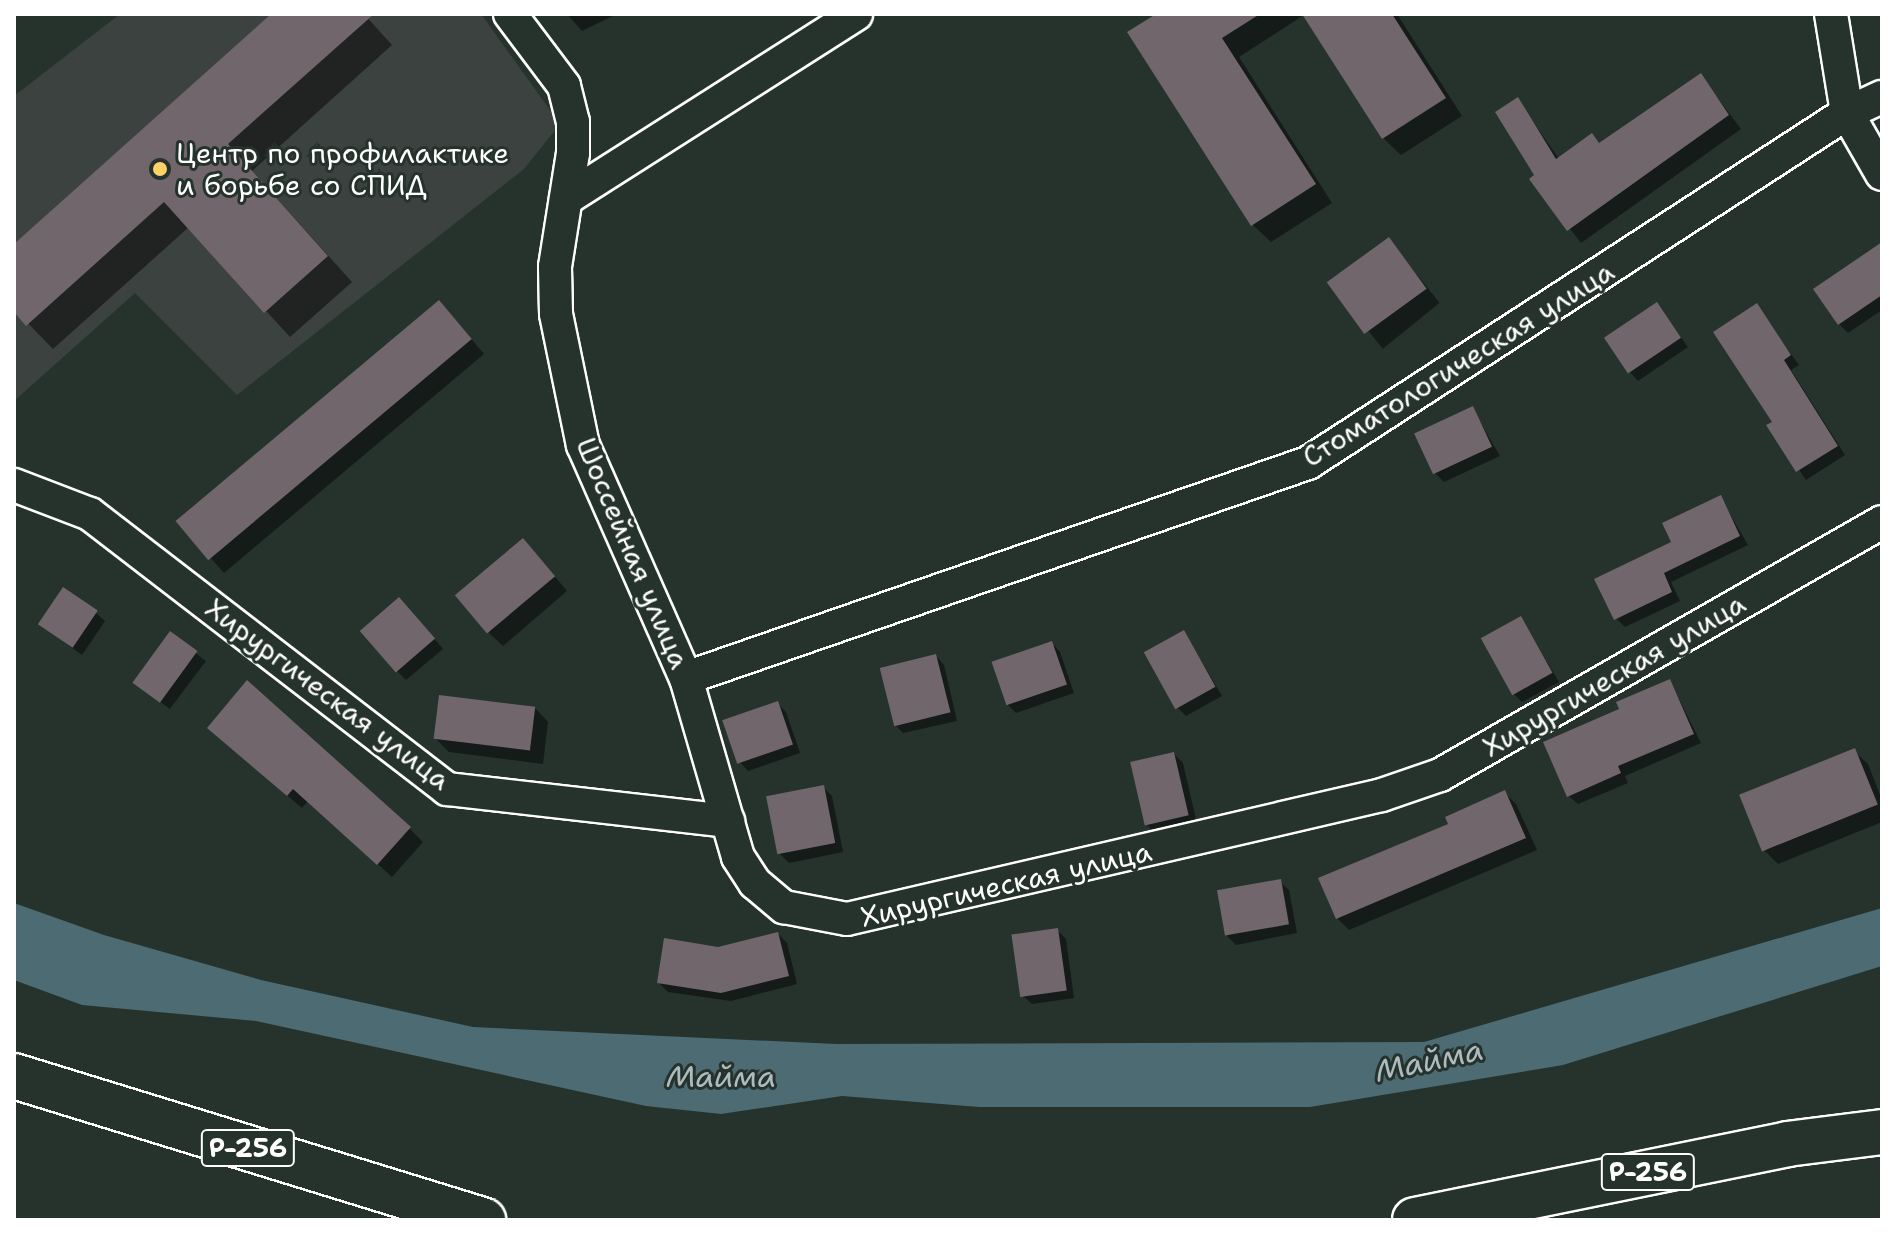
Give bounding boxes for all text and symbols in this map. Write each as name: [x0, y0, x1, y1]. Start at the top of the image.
place label: Центр по профилактике и борьбе со СПИД: [176, 136, 509, 202]
marker: Центр по профилактике и борьбе со СПИД: [151, 160, 169, 178]
street label: Стоматологическая улица: [1296, 254, 1620, 474]
street label: Шоссейная улица: [569, 433, 697, 673]
street label: Хирургическая улица: [1477, 586, 1751, 764]
street label: Хирургическая улица: [199, 591, 457, 797]
street label: Хирургическая улица: [857, 834, 1155, 934]
water label: Майма: [1372, 1032, 1486, 1090]
water label: Майма: [666, 1059, 776, 1095]
road number: Р-256: [200, 1126, 296, 1170]
road number: Р-256: [1600, 1150, 1696, 1194]

